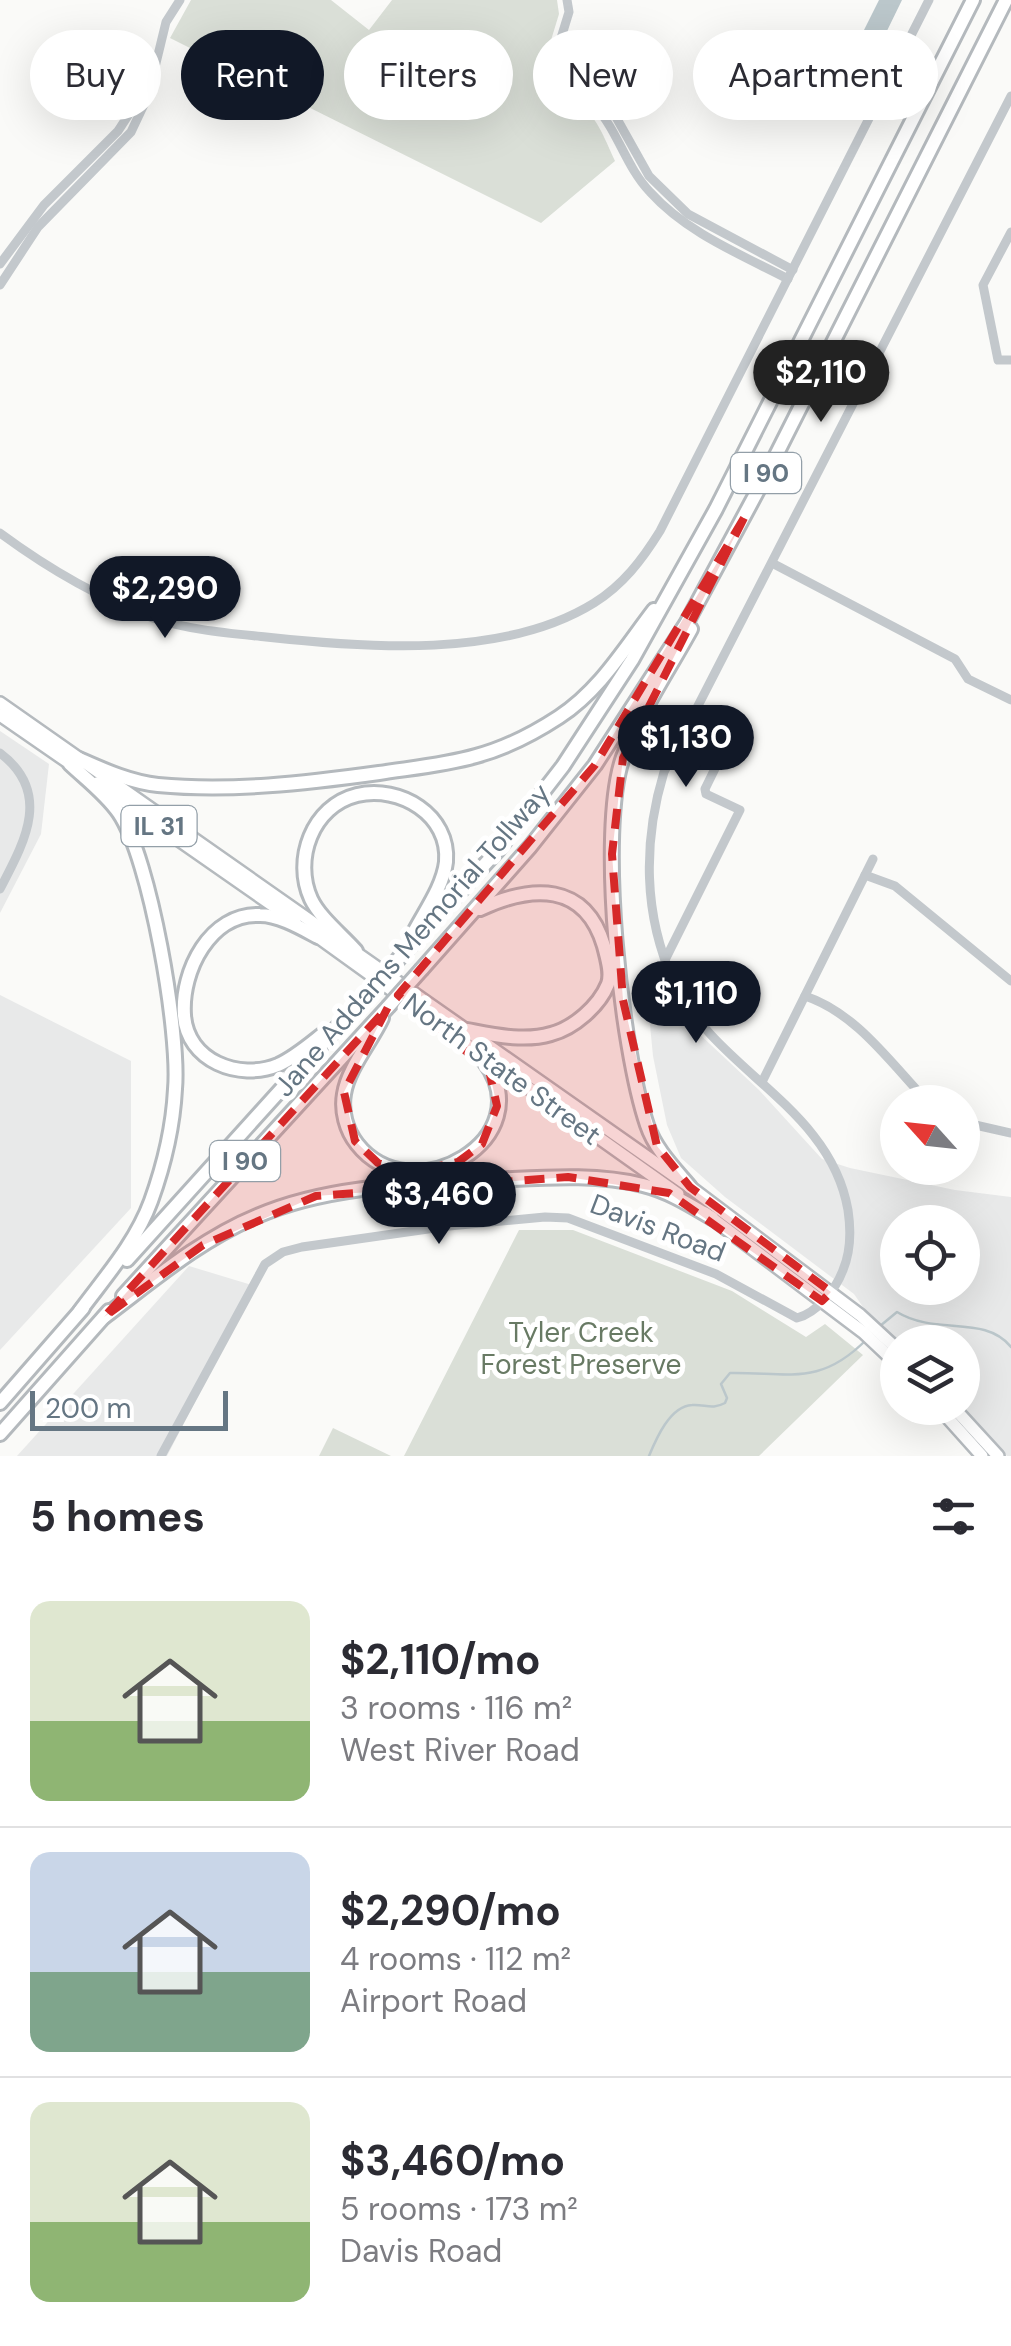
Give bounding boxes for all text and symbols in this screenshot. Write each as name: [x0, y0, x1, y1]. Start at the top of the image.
chip: Buy: [30, 30, 161, 120]
chip: Rent: [181, 30, 324, 120]
chip: Filters: [344, 30, 513, 120]
chip: New: [533, 30, 673, 120]
chip: Apartment: [693, 30, 938, 120]
pin: $2,110: [740, 340, 902, 425]
text: $2,110: [775, 351, 867, 393]
road number: I 90: [731, 453, 801, 493]
pin: $2,290: [84, 556, 246, 641]
text: $2,290: [112, 567, 218, 609]
pin: $1,130: [605, 705, 767, 790]
text: $1,130: [640, 716, 732, 758]
street label: Jane Addams Memorial Tollway: [266, 775, 558, 1105]
road number: IL 31: [122, 806, 196, 846]
pin: $1,110: [615, 961, 777, 1046]
text: $1,110: [654, 972, 738, 1014]
street label: North State Street: [396, 985, 608, 1153]
north arrow: [880, 1085, 980, 1185]
map controls: [880, 1085, 980, 1425]
road number: I 90: [210, 1141, 280, 1181]
pin: $3,460: [358, 1162, 520, 1247]
text: $3,460: [384, 1173, 494, 1215]
street label: Davis Road: [585, 1185, 731, 1271]
button: locate: [880, 1205, 980, 1305]
park label: Tyler Creek Forest Preserve: [481, 1314, 681, 1383]
button: layers: [880, 1325, 980, 1425]
scale bar: [30, 1386, 228, 1430]
text: 200 m: [45, 1390, 132, 1427]
text: 5 homes: [30, 1489, 205, 1544]
icon: filters: [926, 1489, 981, 1544]
text: $2,110/mo: [340, 1632, 541, 1687]
icon: home: [110, 1641, 230, 1761]
text: 3 rooms · 116 m²: [340, 1687, 572, 1729]
text: West River Road: [340, 1729, 580, 1771]
text: $2,290/mo: [340, 1883, 561, 1938]
icon: home: [110, 1892, 230, 2012]
text: 4 rooms · 112 m²: [340, 1938, 571, 1980]
text: Airport Road: [340, 1980, 527, 2022]
text: $3,460/mo: [340, 2133, 565, 2188]
icon: home: [110, 2142, 230, 2262]
text: 5 rooms · 173 m²: [340, 2188, 578, 2230]
text: Davis Road: [340, 2230, 502, 2272]

